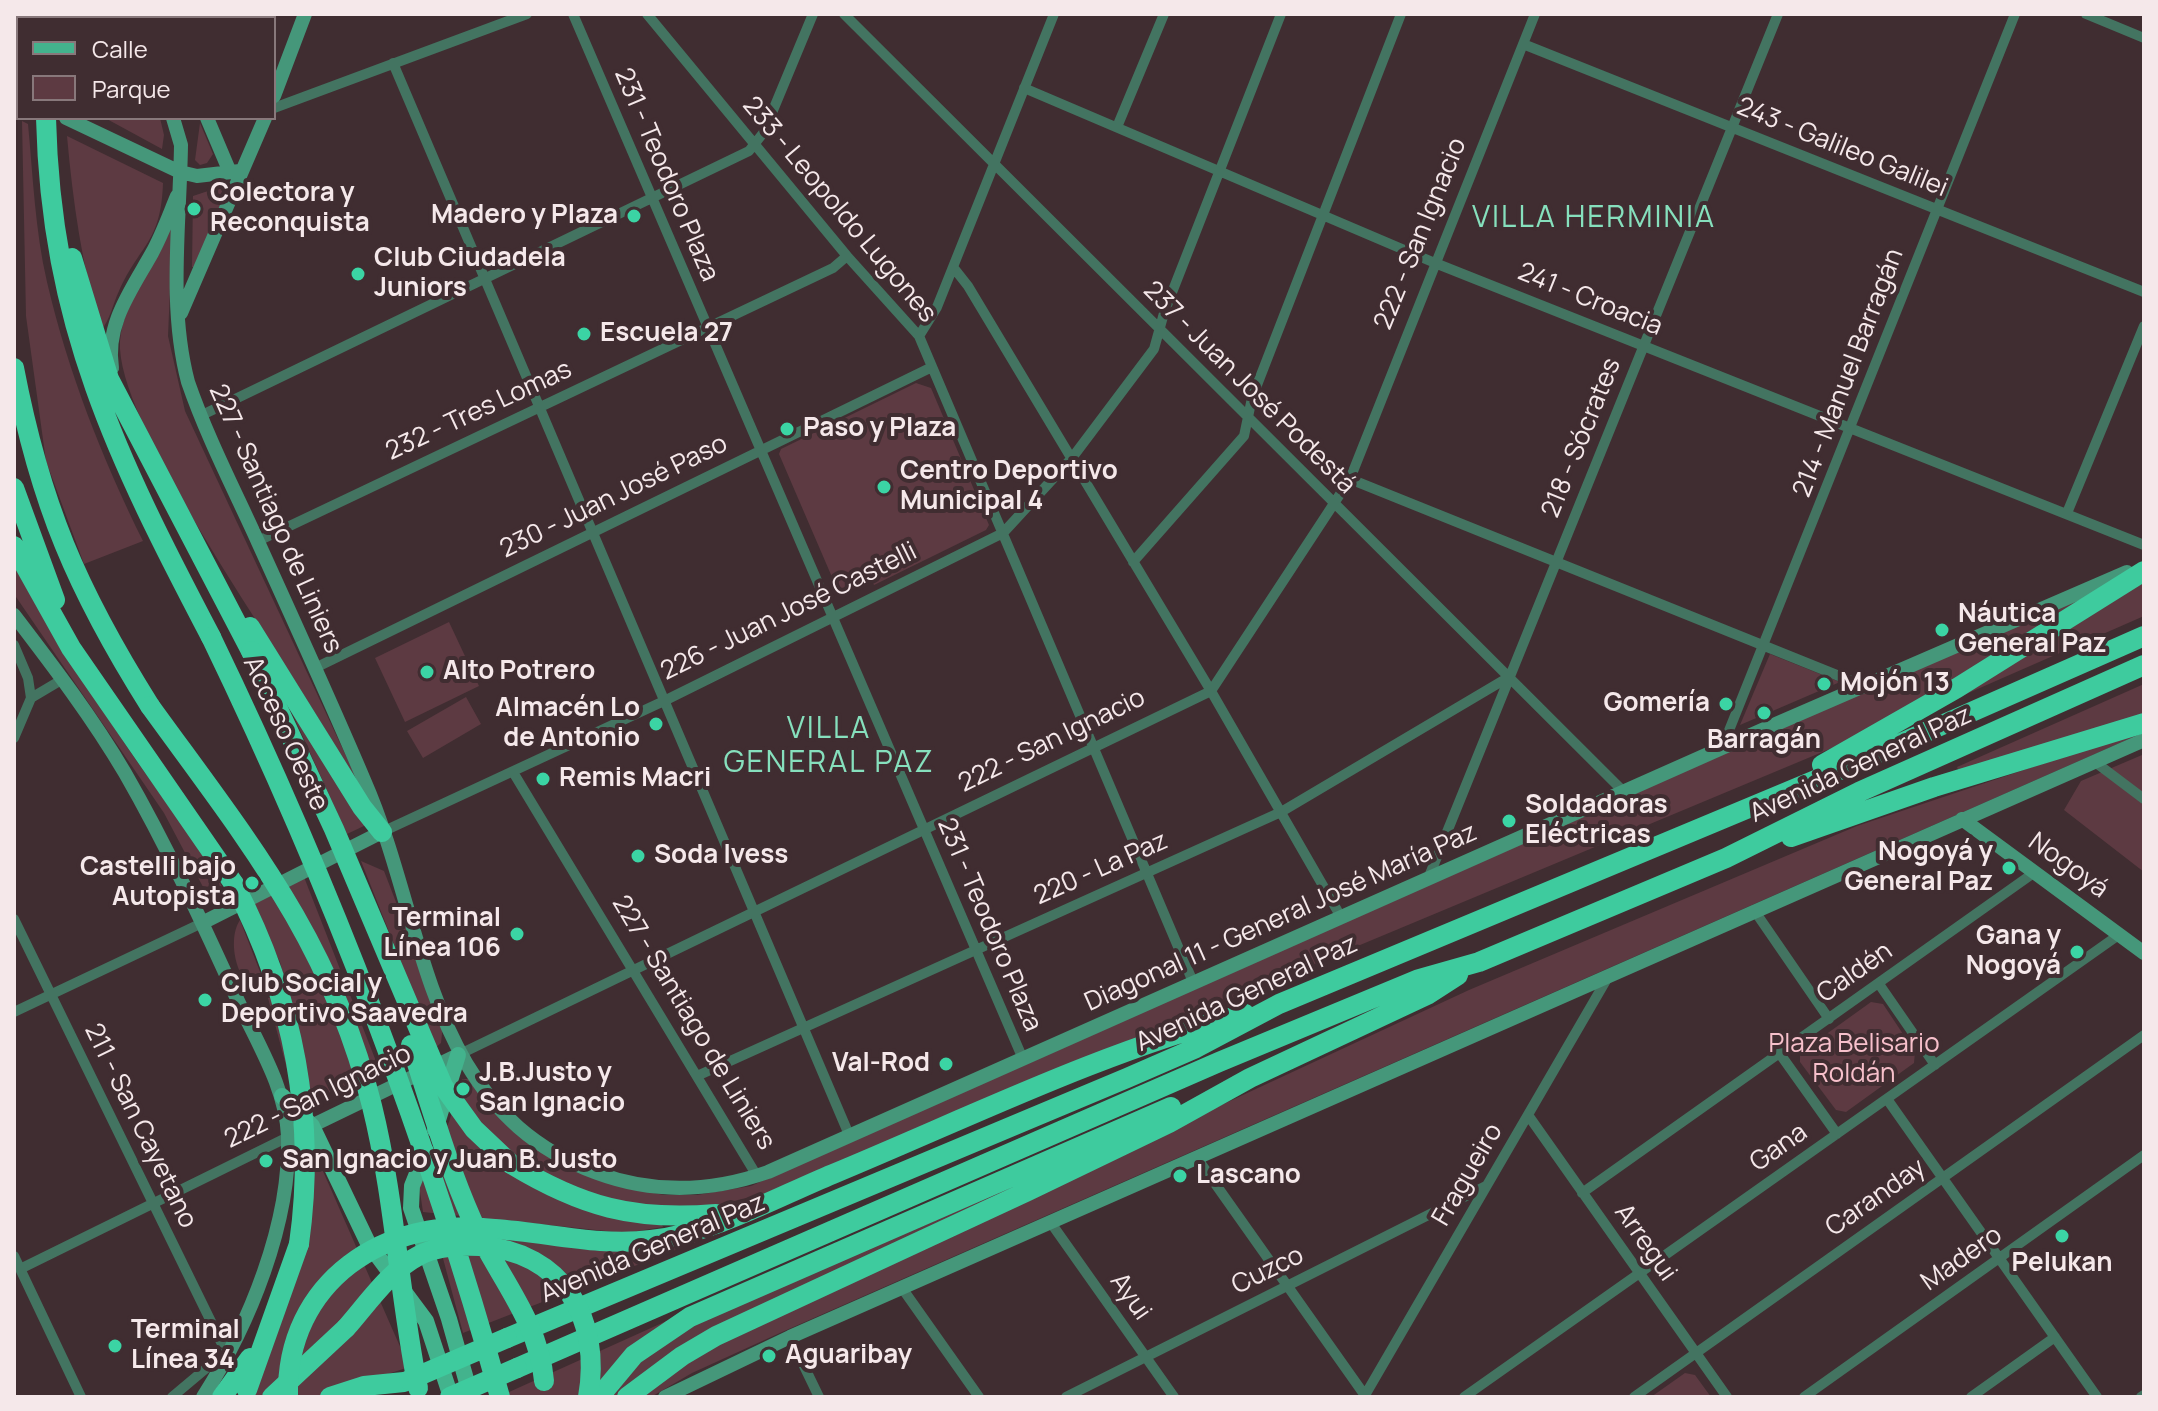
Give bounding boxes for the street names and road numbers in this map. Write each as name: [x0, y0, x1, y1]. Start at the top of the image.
street label: 231 - Teodoro Plaza: [607, 64, 725, 286]
street label: 233 - Leopoldo Lugones: [735, 91, 943, 329]
street label: 243 - Galileo Galilei: [1732, 92, 1952, 204]
street label: 222 - San Ignacio: [1368, 134, 1474, 334]
street label: 214 - Manuel Barragán: [1787, 244, 1911, 502]
street label: 241 - Croacia: [1513, 257, 1667, 343]
street label: 237 - Juan José Podestá: [1136, 275, 1362, 501]
street label: 232 - Tres Lomas: [381, 354, 577, 468]
street label: 218 - Sócrates: [1536, 354, 1628, 522]
street label: 227 - Santiago de Liniers: [202, 380, 348, 658]
street label: 230 - Juan José Paso: [495, 428, 733, 566]
street label: 226 - Juan José Castelli: [656, 536, 922, 688]
street label: Acceso Oeste: [236, 652, 334, 816]
street label: 222 - San Ignacio: [954, 682, 1150, 800]
street label: Avenida General Paz: [1745, 700, 1977, 830]
street label: 231 - Teodoro Plaza: [930, 814, 1048, 1036]
street label: Diagonal 11 - General José María Paz: [1080, 817, 1482, 1019]
street label: 220 - La Paz: [1029, 826, 1173, 912]
street label: Nogoyá: [2022, 827, 2114, 905]
street label: 227 - Santiago de Liniers: [605, 890, 781, 1156]
street label: Avenida General Paz: [1131, 929, 1363, 1059]
street label: Caldén: [1811, 936, 1899, 1010]
street label: 211 - San Cayetano: [77, 1019, 203, 1233]
street label: 222 - San Ignacio: [220, 1038, 416, 1156]
street label: Gana: [1744, 1117, 1814, 1179]
street label: Fragueiro: [1426, 1118, 1510, 1232]
street label: Caranday: [1820, 1152, 1932, 1244]
street label: Avenida General Paz: [536, 1188, 770, 1310]
street label: Arregui: [1607, 1198, 1683, 1288]
street label: Madero: [1916, 1220, 2008, 1298]
street label: Cuzco: [1227, 1240, 1309, 1302]
street label: Ayui: [1103, 1267, 1157, 1327]

